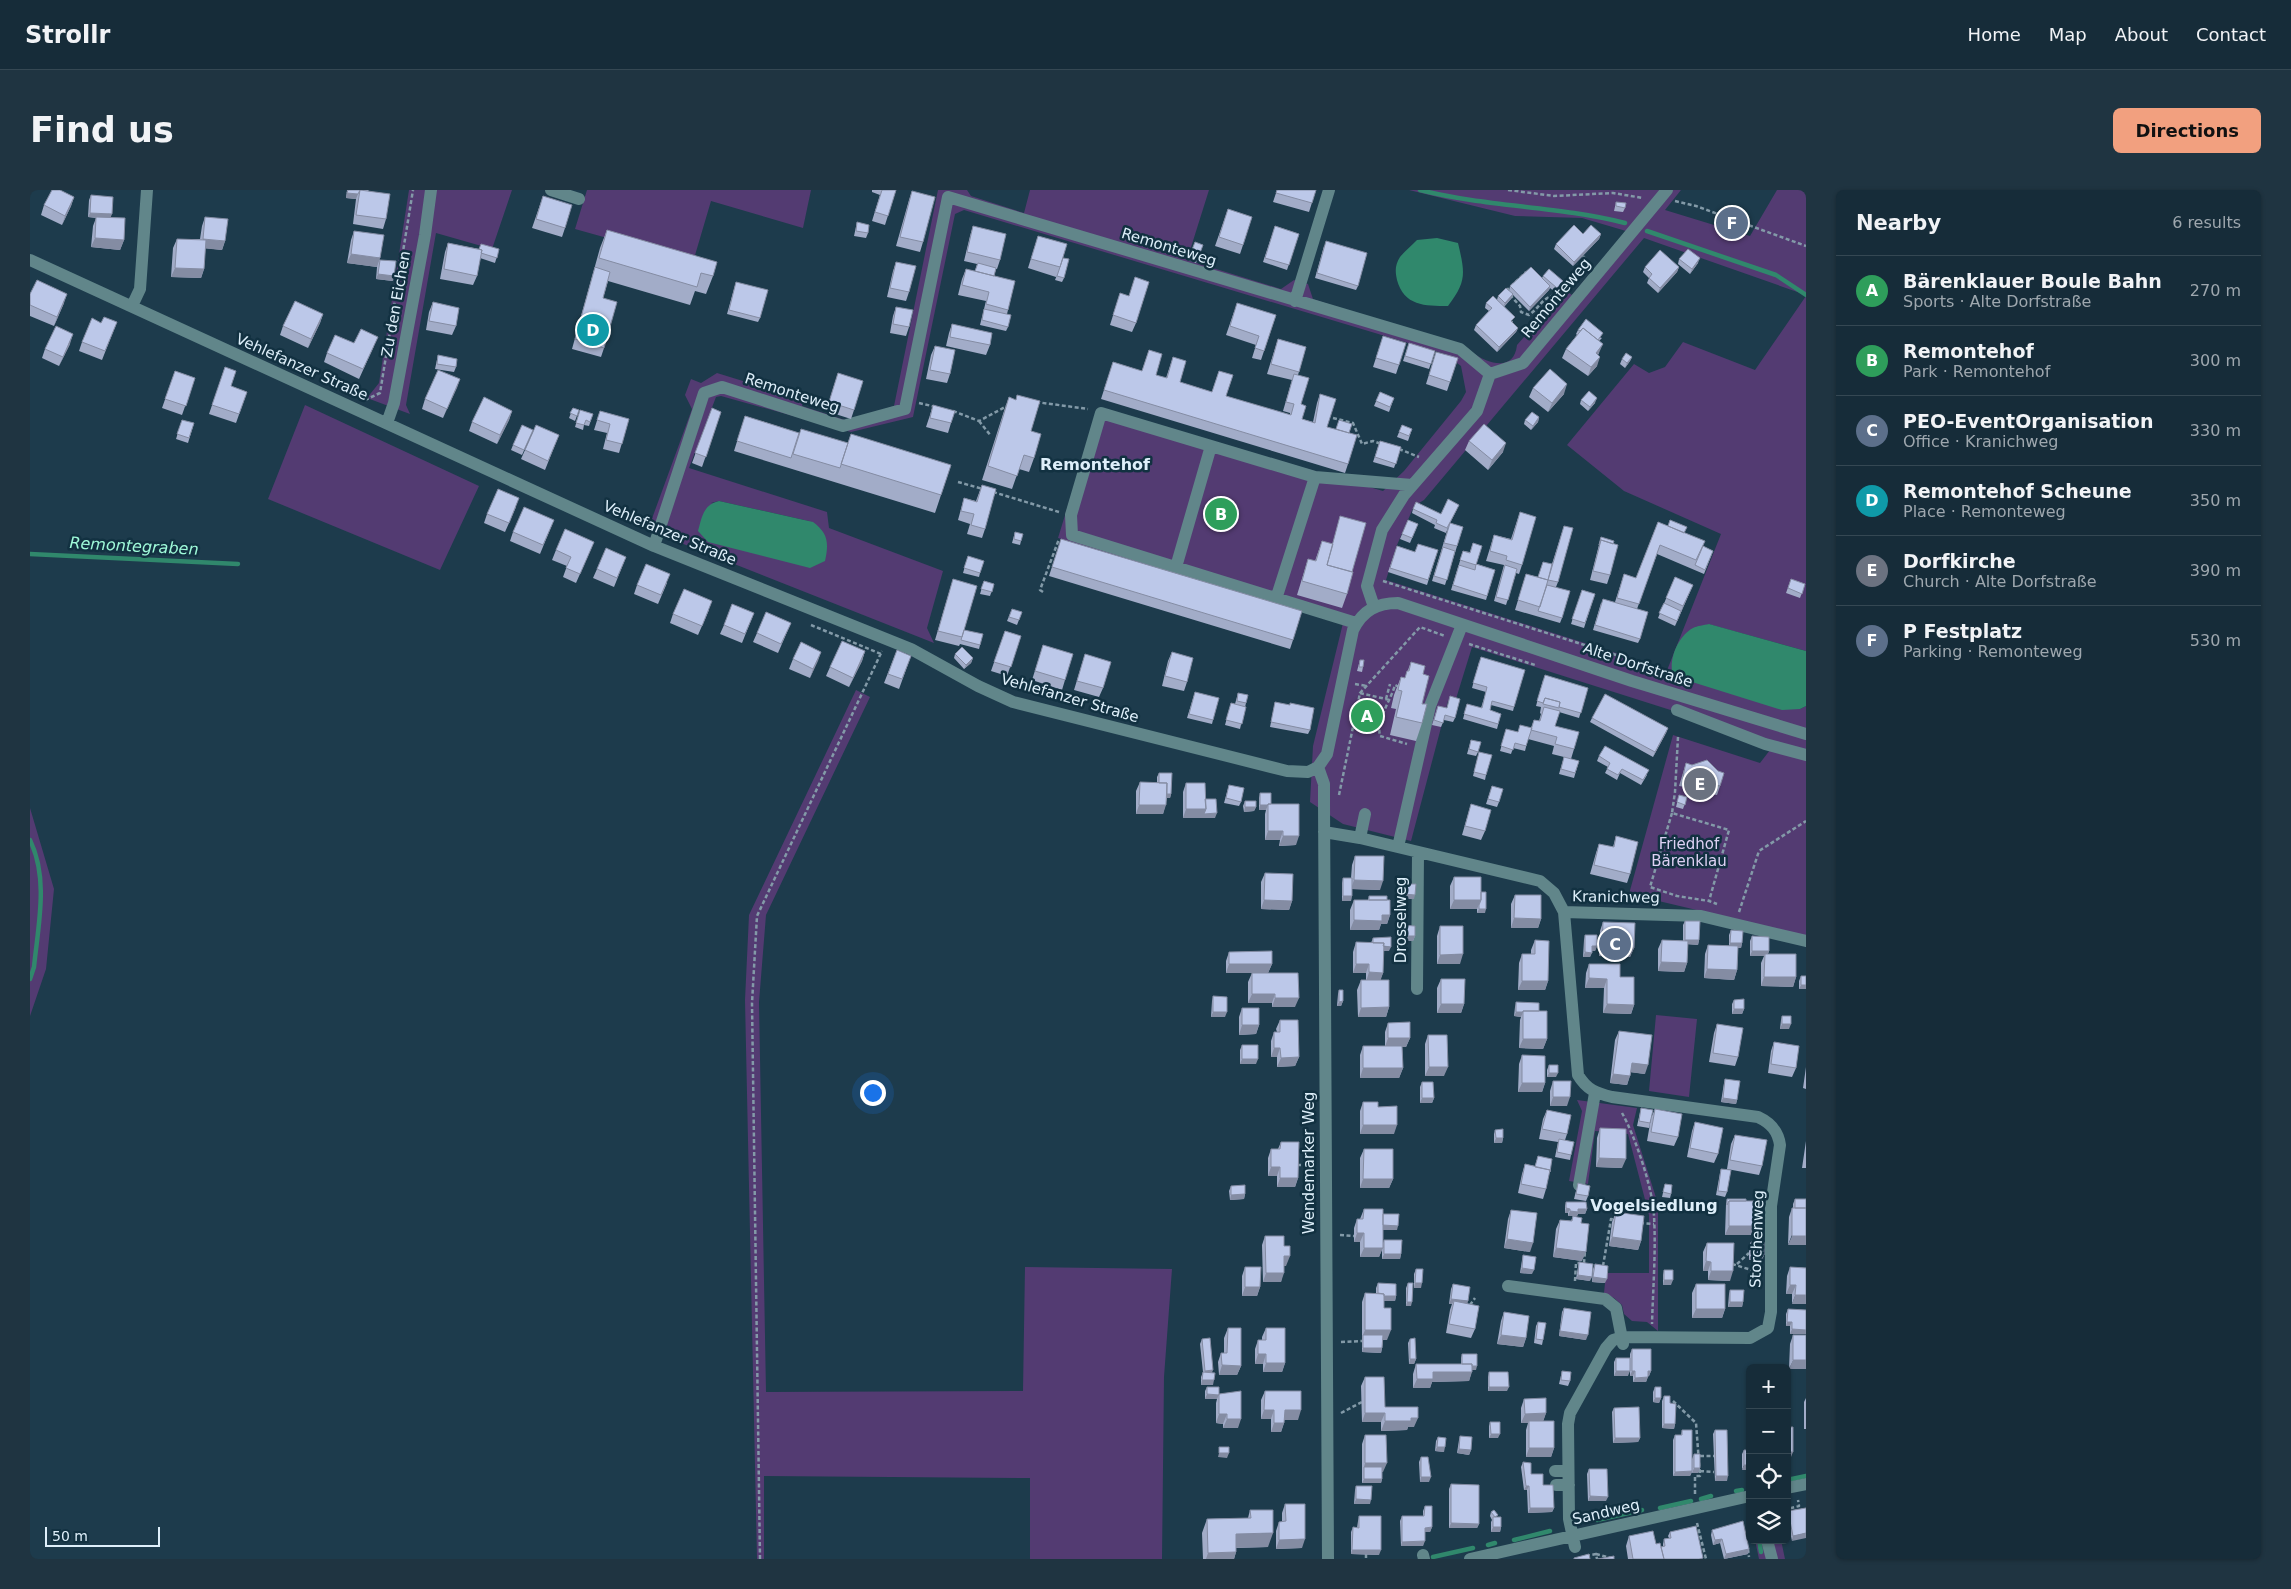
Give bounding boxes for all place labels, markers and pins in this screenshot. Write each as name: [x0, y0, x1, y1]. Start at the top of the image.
pin: F: [1716, 204, 1748, 242]
pin: D: [577, 311, 609, 349]
pin: B: [1205, 495, 1237, 533]
pin: A: [1351, 697, 1383, 735]
pin: E: [1684, 765, 1716, 803]
pin: C: [1599, 925, 1631, 963]

